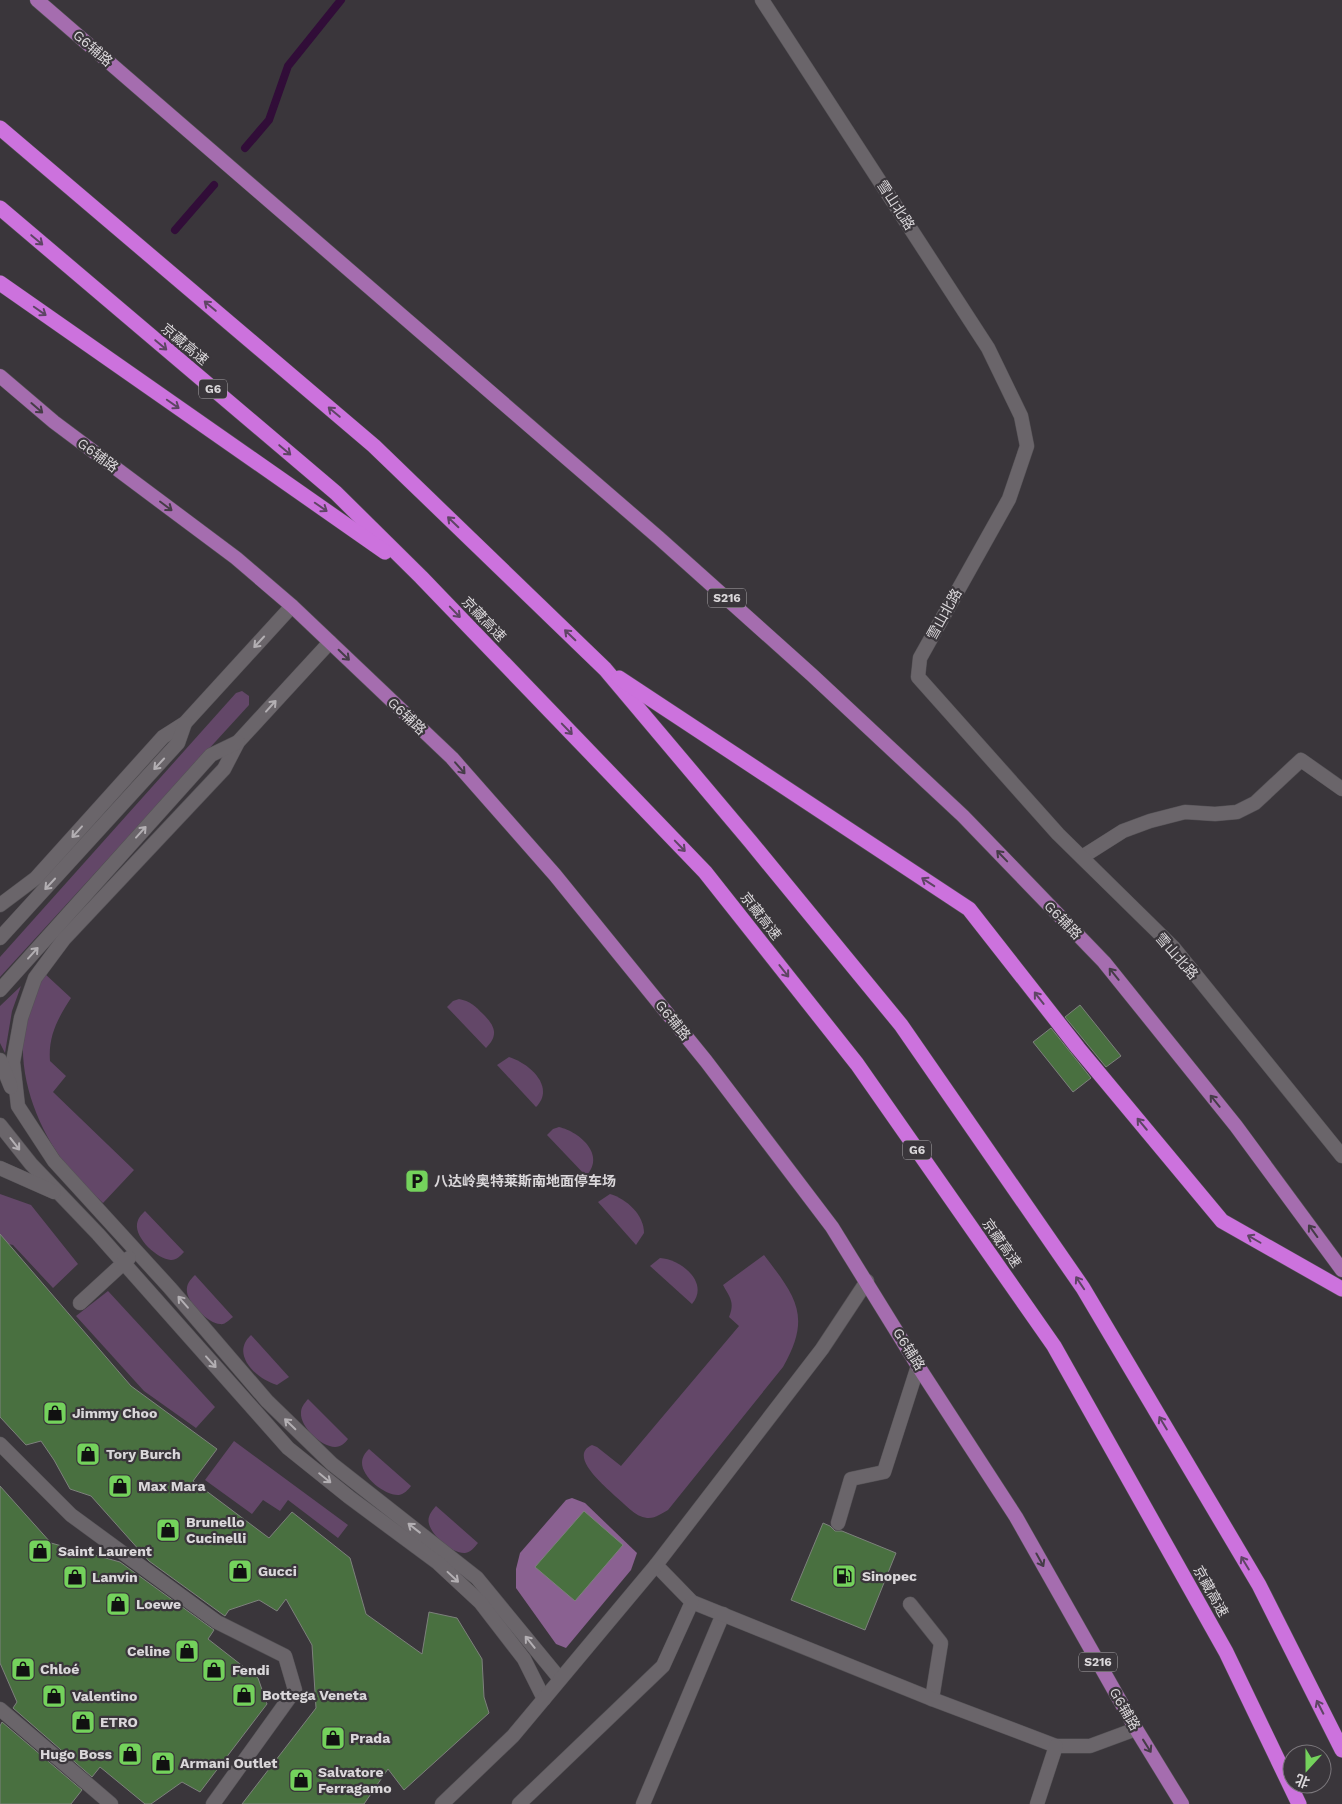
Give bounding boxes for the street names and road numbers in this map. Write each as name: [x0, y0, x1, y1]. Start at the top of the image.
street label: G6辅路: [70, 27, 116, 69]
street label: 雪山北路: [874, 177, 918, 233]
street label: 京藏高速: [158, 320, 212, 368]
road number: G6: [199, 379, 227, 398]
street label: G6辅路: [75, 435, 121, 475]
street label: 雪山北路: [923, 586, 965, 642]
road number: S216: [708, 588, 746, 608]
street label: 京藏高速: [459, 593, 509, 645]
street label: G6辅路: [385, 694, 429, 738]
street label: 京藏高速: [737, 889, 785, 943]
street label: G6辅路: [1041, 898, 1085, 942]
street label: 雪山北路: [1153, 930, 1201, 982]
street label: G6辅路: [652, 997, 694, 1043]
road number: G6: [903, 1140, 931, 1160]
street label: 京藏高速: [979, 1215, 1025, 1271]
street label: G6辅路: [890, 1325, 928, 1373]
street label: 京藏高速: [1190, 1563, 1232, 1619]
road number: S216: [1079, 1652, 1117, 1671]
street label: G6辅路: [1106, 1685, 1144, 1733]

